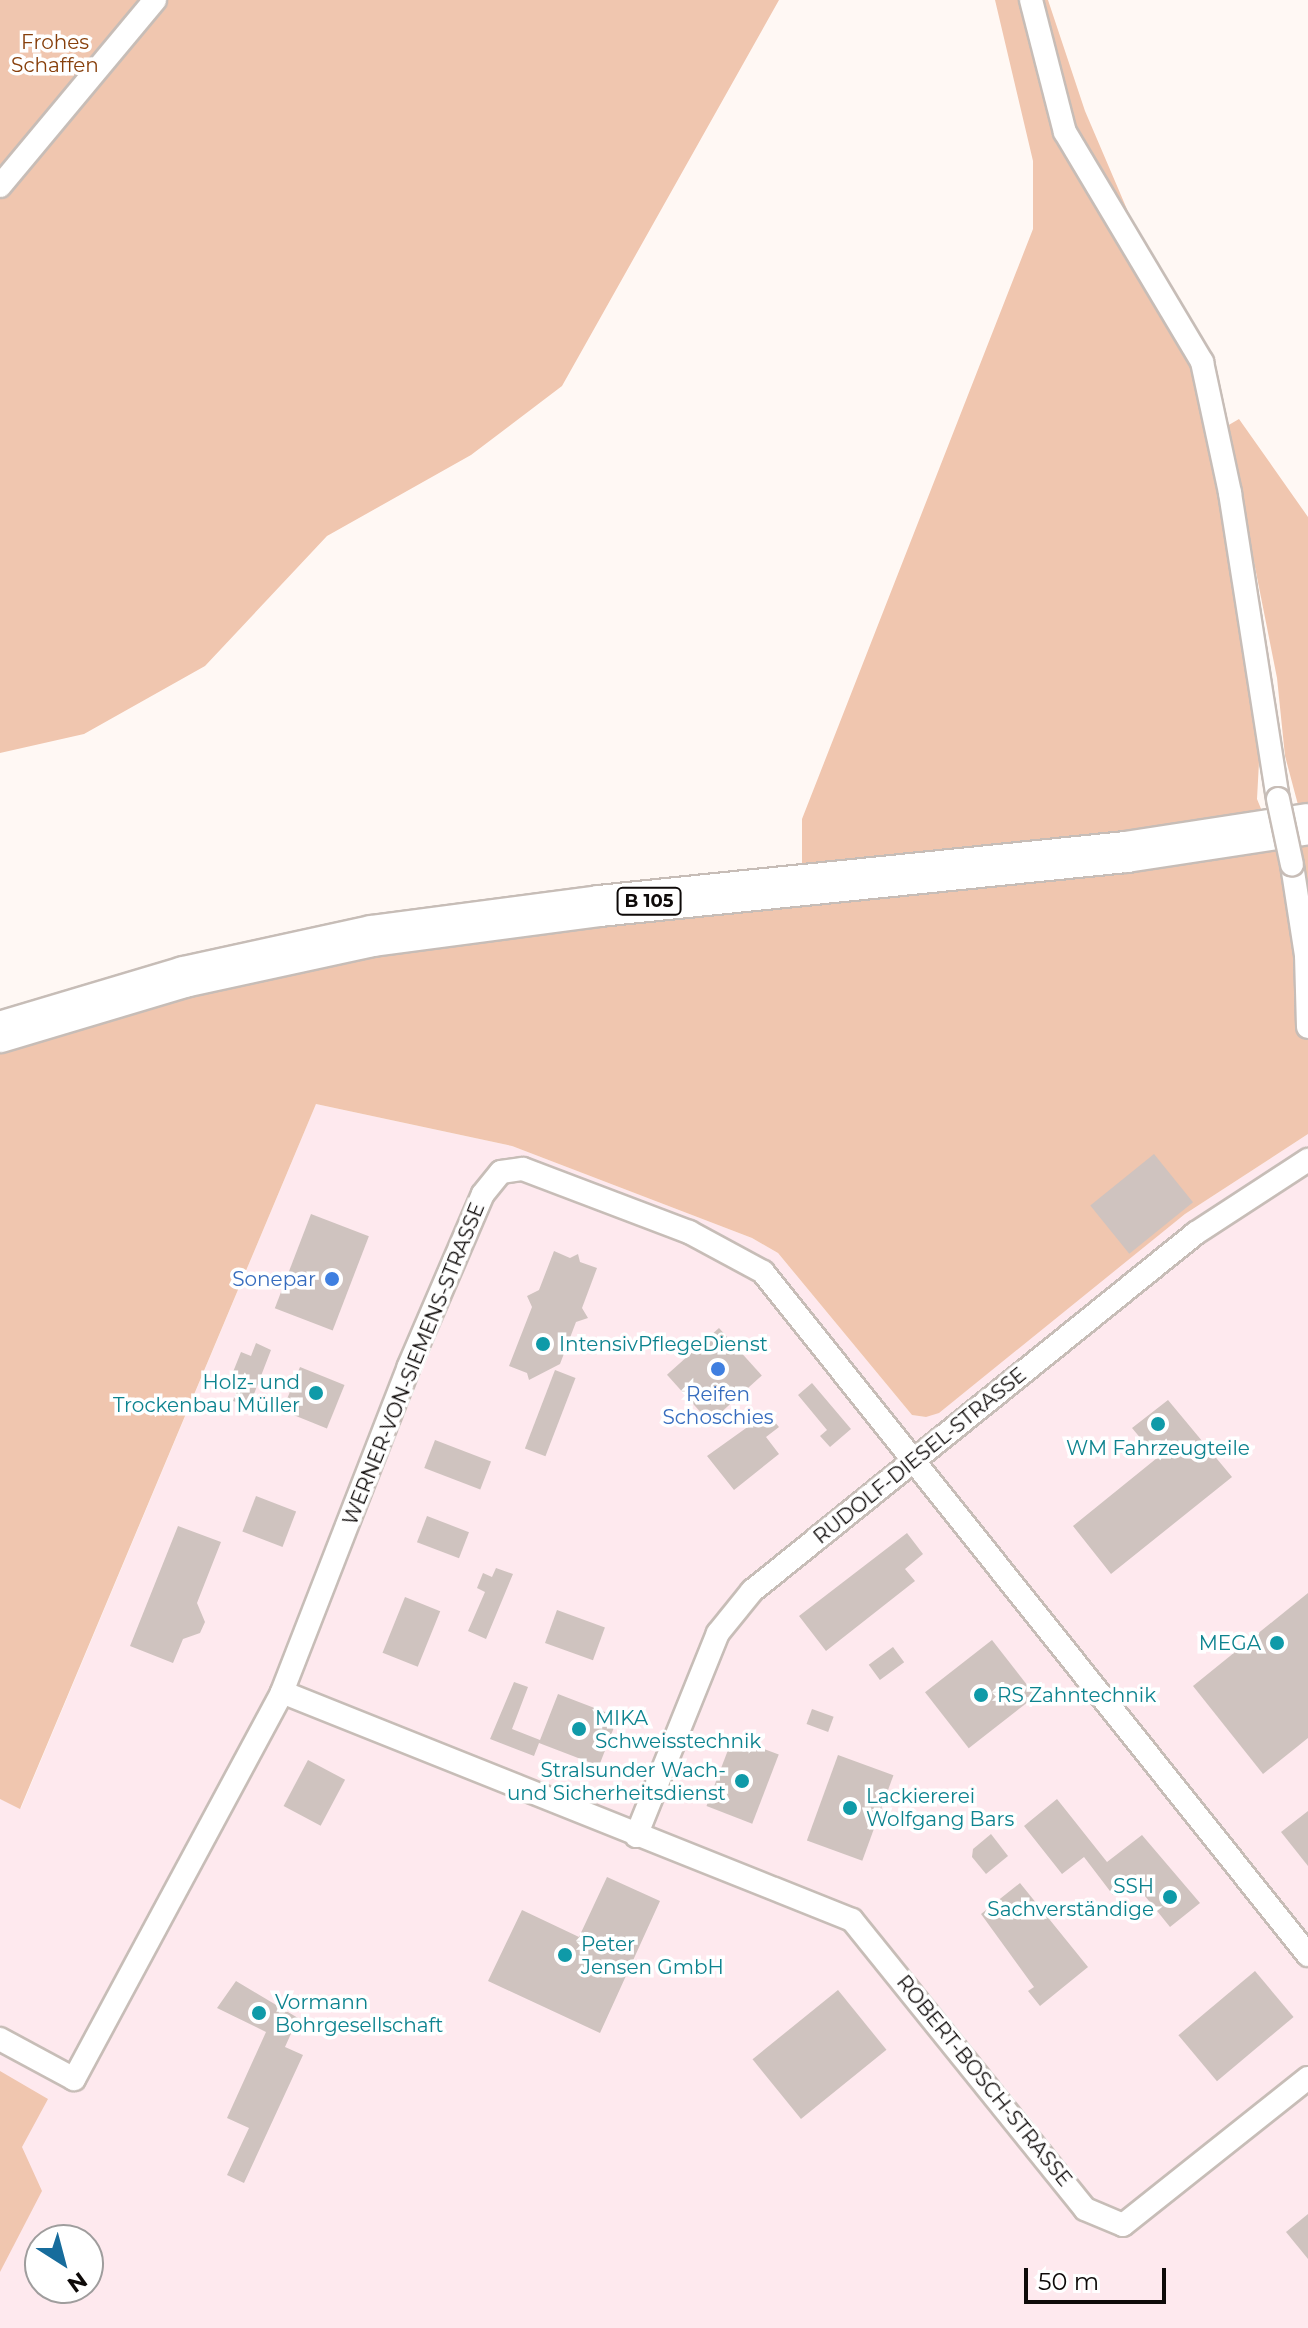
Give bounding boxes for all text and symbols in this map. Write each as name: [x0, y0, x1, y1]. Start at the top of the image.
park label: Frohes Schaffen: [11, 30, 99, 77]
road number: B 105: [615, 887, 683, 915]
street label: WERNER-VON-SIEMENS-STRASSE: [338, 1199, 490, 1529]
place label: Sonepar: [232, 1267, 316, 1291]
marker: Sonepar: [323, 1270, 341, 1288]
place label: IntensivPflegeDienst: [559, 1332, 768, 1356]
marker: IntensivPflegeDienst: [534, 1335, 552, 1353]
marker: Reifen Schoschies: [709, 1360, 727, 1378]
street label: RUDOLF-DIESEL-STRASSE: [809, 1363, 1031, 1549]
place label: Holz- und Trockenbau Müller: [113, 1370, 300, 1417]
place label: Reifen Schoschies: [662, 1382, 774, 1429]
marker: Holz- und Trockenbau Müller: [307, 1384, 325, 1402]
marker: WM Fahrzeugteile: [1149, 1415, 1167, 1433]
place label: WM Fahrzeugteile: [1066, 1436, 1250, 1460]
place label: MEGA: [1199, 1631, 1261, 1655]
marker: MEGA: [1268, 1634, 1286, 1652]
place label: RS Zahntechnik: [997, 1683, 1156, 1707]
marker: RS Zahntechnik: [972, 1686, 990, 1704]
place label: MIKA Schweisstechnik: [595, 1706, 761, 1753]
marker: MIKA Schweisstechnik: [570, 1720, 588, 1738]
place label: Stralsunder Wach- und Sicherheitsdienst: [507, 1758, 726, 1805]
marker: Stralsunder Wach- und Sicherheitsdienst: [733, 1772, 751, 1790]
place label: Lackiererei Wolfgang Bars: [866, 1784, 1014, 1831]
marker: Lackiererei Wolfgang Bars: [841, 1799, 859, 1817]
place label: SSH Sachverständige: [987, 1874, 1154, 1921]
marker: SSH Sachverständige: [1161, 1888, 1179, 1906]
place label: Peter Jensen GmbH: [581, 1932, 724, 1979]
marker: Peter Jensen GmbH: [556, 1946, 574, 1964]
street label: ROBERT-BOSCH-STRASSE: [891, 1971, 1077, 2191]
place label: Vormann Bohrgesellschaft: [275, 1990, 443, 2037]
marker: Vormann Bohrgesellschaft: [250, 2004, 268, 2022]
north arrow: [24, 2224, 104, 2304]
scale bar: [1028, 2252, 1170, 2302]
text: N: [62, 2266, 92, 2298]
text: 50 m: [1038, 2267, 1099, 2296]

